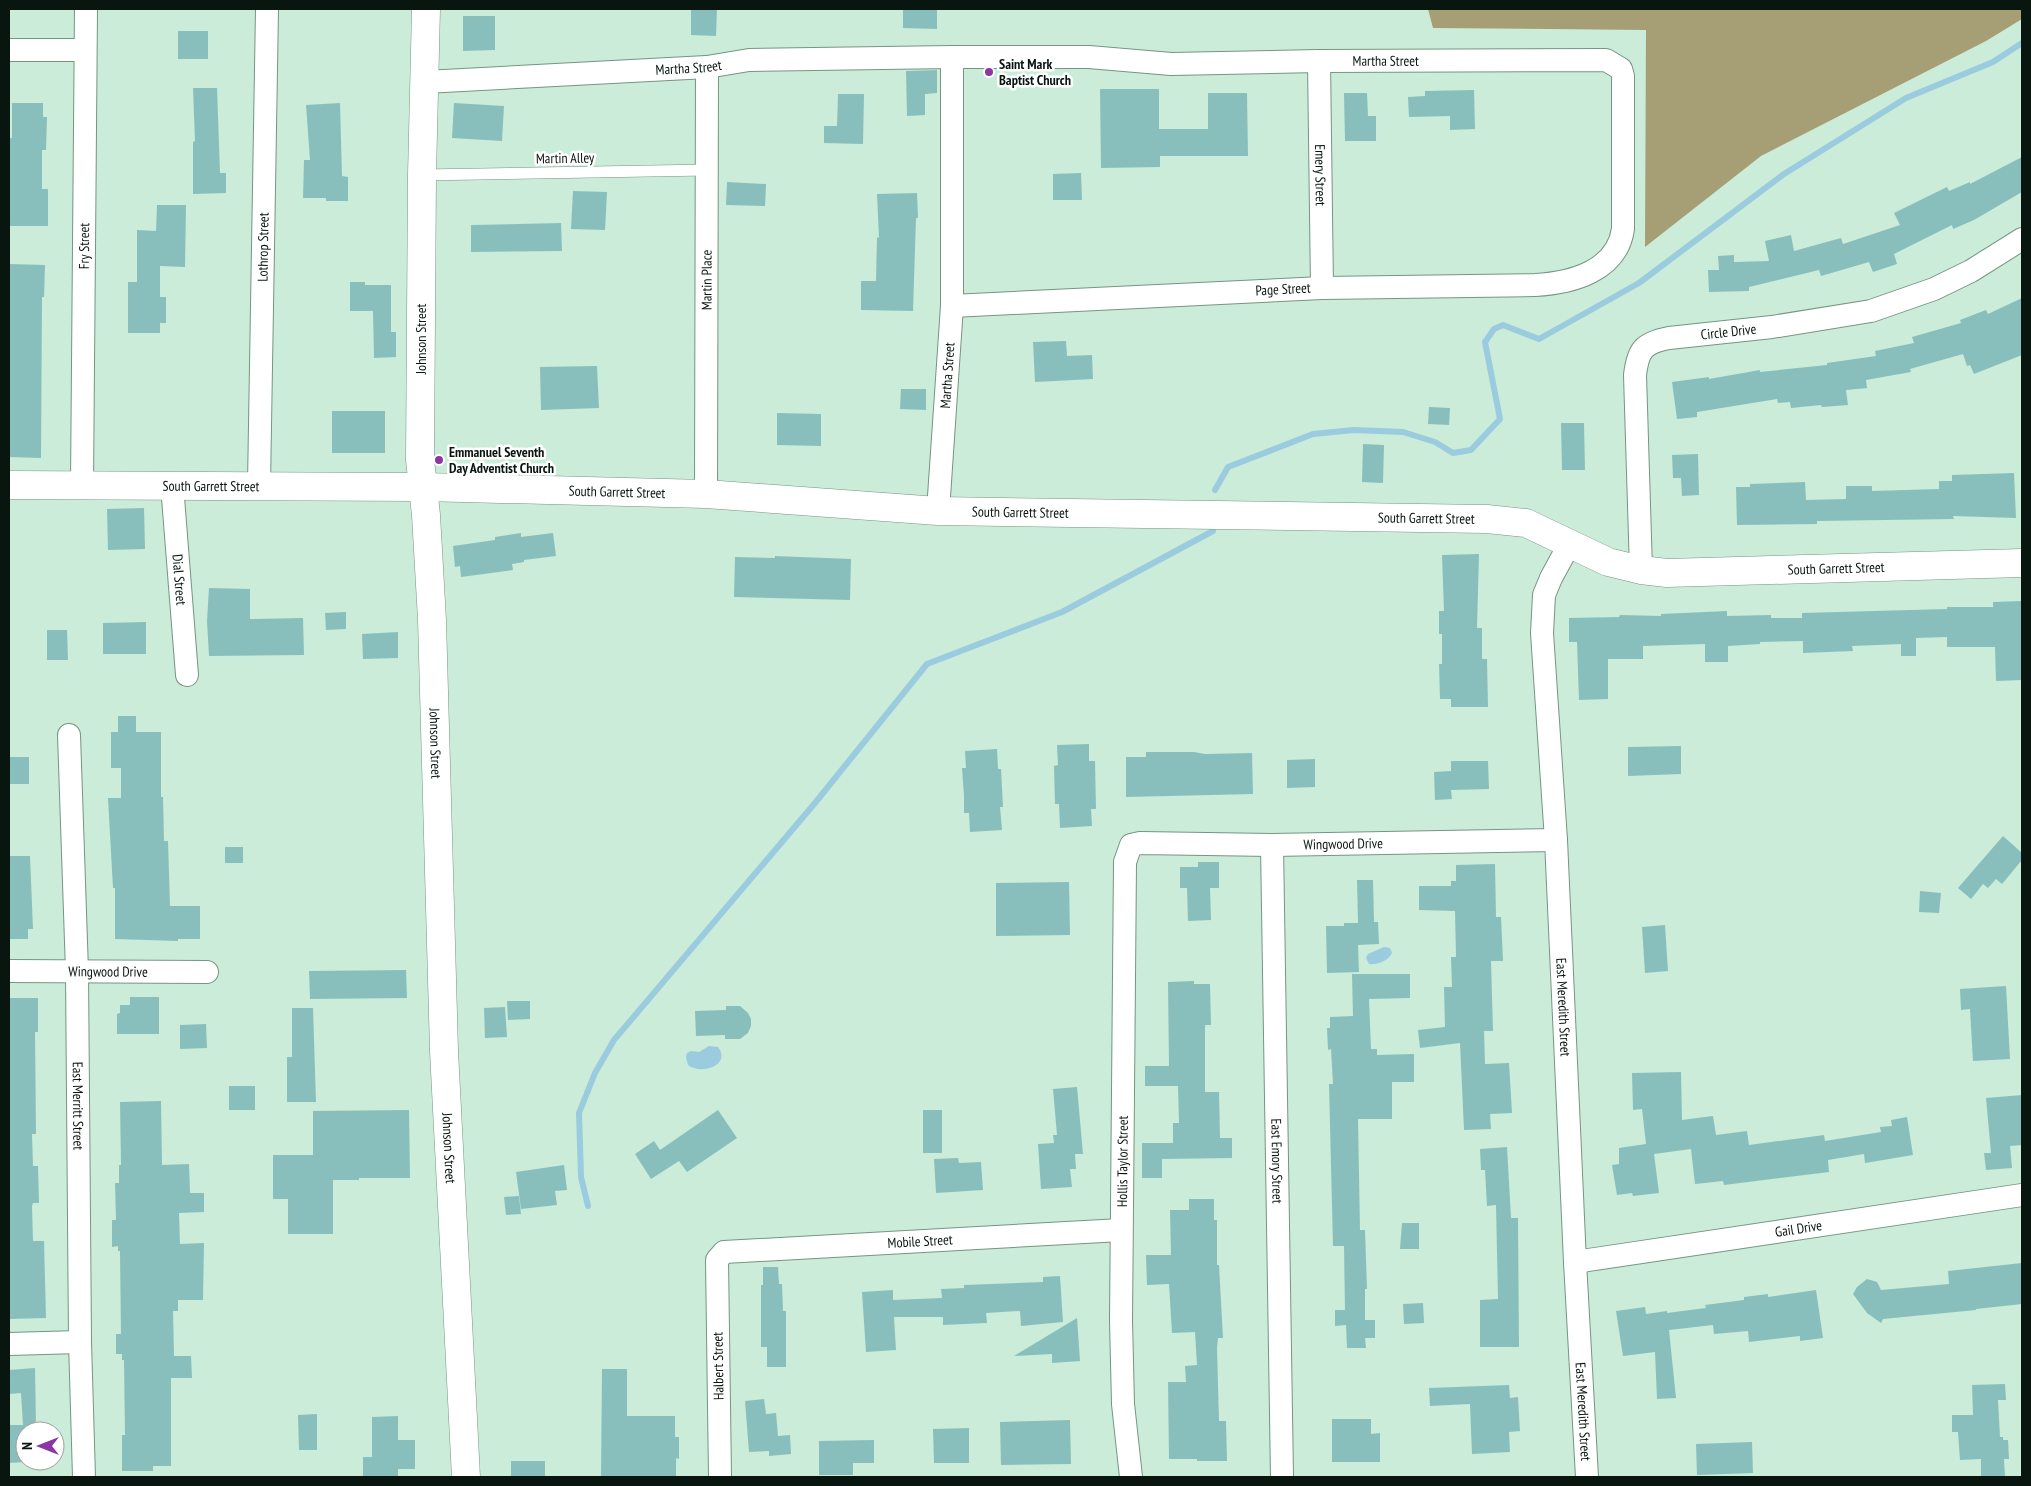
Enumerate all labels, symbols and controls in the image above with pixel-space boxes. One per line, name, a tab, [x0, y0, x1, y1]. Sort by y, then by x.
street label: Martha Street	[1352, 52, 1419, 70]
place label: Saint Mark Baptist Church	[999, 55, 1071, 89]
street label: Martha Street	[655, 56, 723, 79]
marker: Saint Mark Baptist Church	[983, 66, 995, 78]
street label: Emery Street	[1311, 144, 1330, 206]
street label: Martin Alley	[536, 148, 595, 168]
street label: Lothrop Street	[253, 212, 273, 282]
street label: Fry Street	[75, 223, 93, 269]
street label: Martin Place	[697, 250, 716, 310]
street label: Page Street	[1255, 279, 1311, 299]
street label: Johnson Street	[412, 304, 430, 375]
street label: Circle Drive	[1700, 320, 1757, 344]
street label: Martha Street	[936, 341, 959, 409]
place label: Emmanuel Seventh Day Adventist Church	[449, 443, 554, 477]
marker: Emmanuel Seventh Day Adventist Church	[433, 454, 445, 466]
street label: South Garrett Street	[163, 477, 260, 495]
street label: South Garrett Street	[568, 482, 666, 502]
street label: South Garrett Street	[972, 502, 1069, 522]
street label: South Garrett Street	[1378, 508, 1475, 528]
street label: Dial Street	[168, 553, 190, 606]
street label: South Garrett Street	[1787, 558, 1885, 579]
street label: Johnson Street	[425, 707, 445, 779]
street label: Wingwood Drive	[1303, 834, 1383, 853]
street label: East Meredith Street	[1552, 957, 1575, 1057]
street label: Wingwood Drive	[68, 962, 148, 981]
street label: East Merritt Street	[69, 1062, 87, 1150]
street label: Johnson Street	[438, 1111, 460, 1184]
street label: Hollis Taylor Street	[1113, 1115, 1132, 1207]
street label: East Emory Street	[1267, 1118, 1287, 1204]
street label: Gail Drive	[1774, 1216, 1823, 1241]
street label: Mobile Street	[887, 1230, 953, 1252]
street label: Halbert Street	[708, 1332, 728, 1400]
street label: East Meredith Street	[1572, 1362, 1595, 1462]
north arrow	[15, 1421, 65, 1471]
text: N	[18, 1442, 36, 1450]

